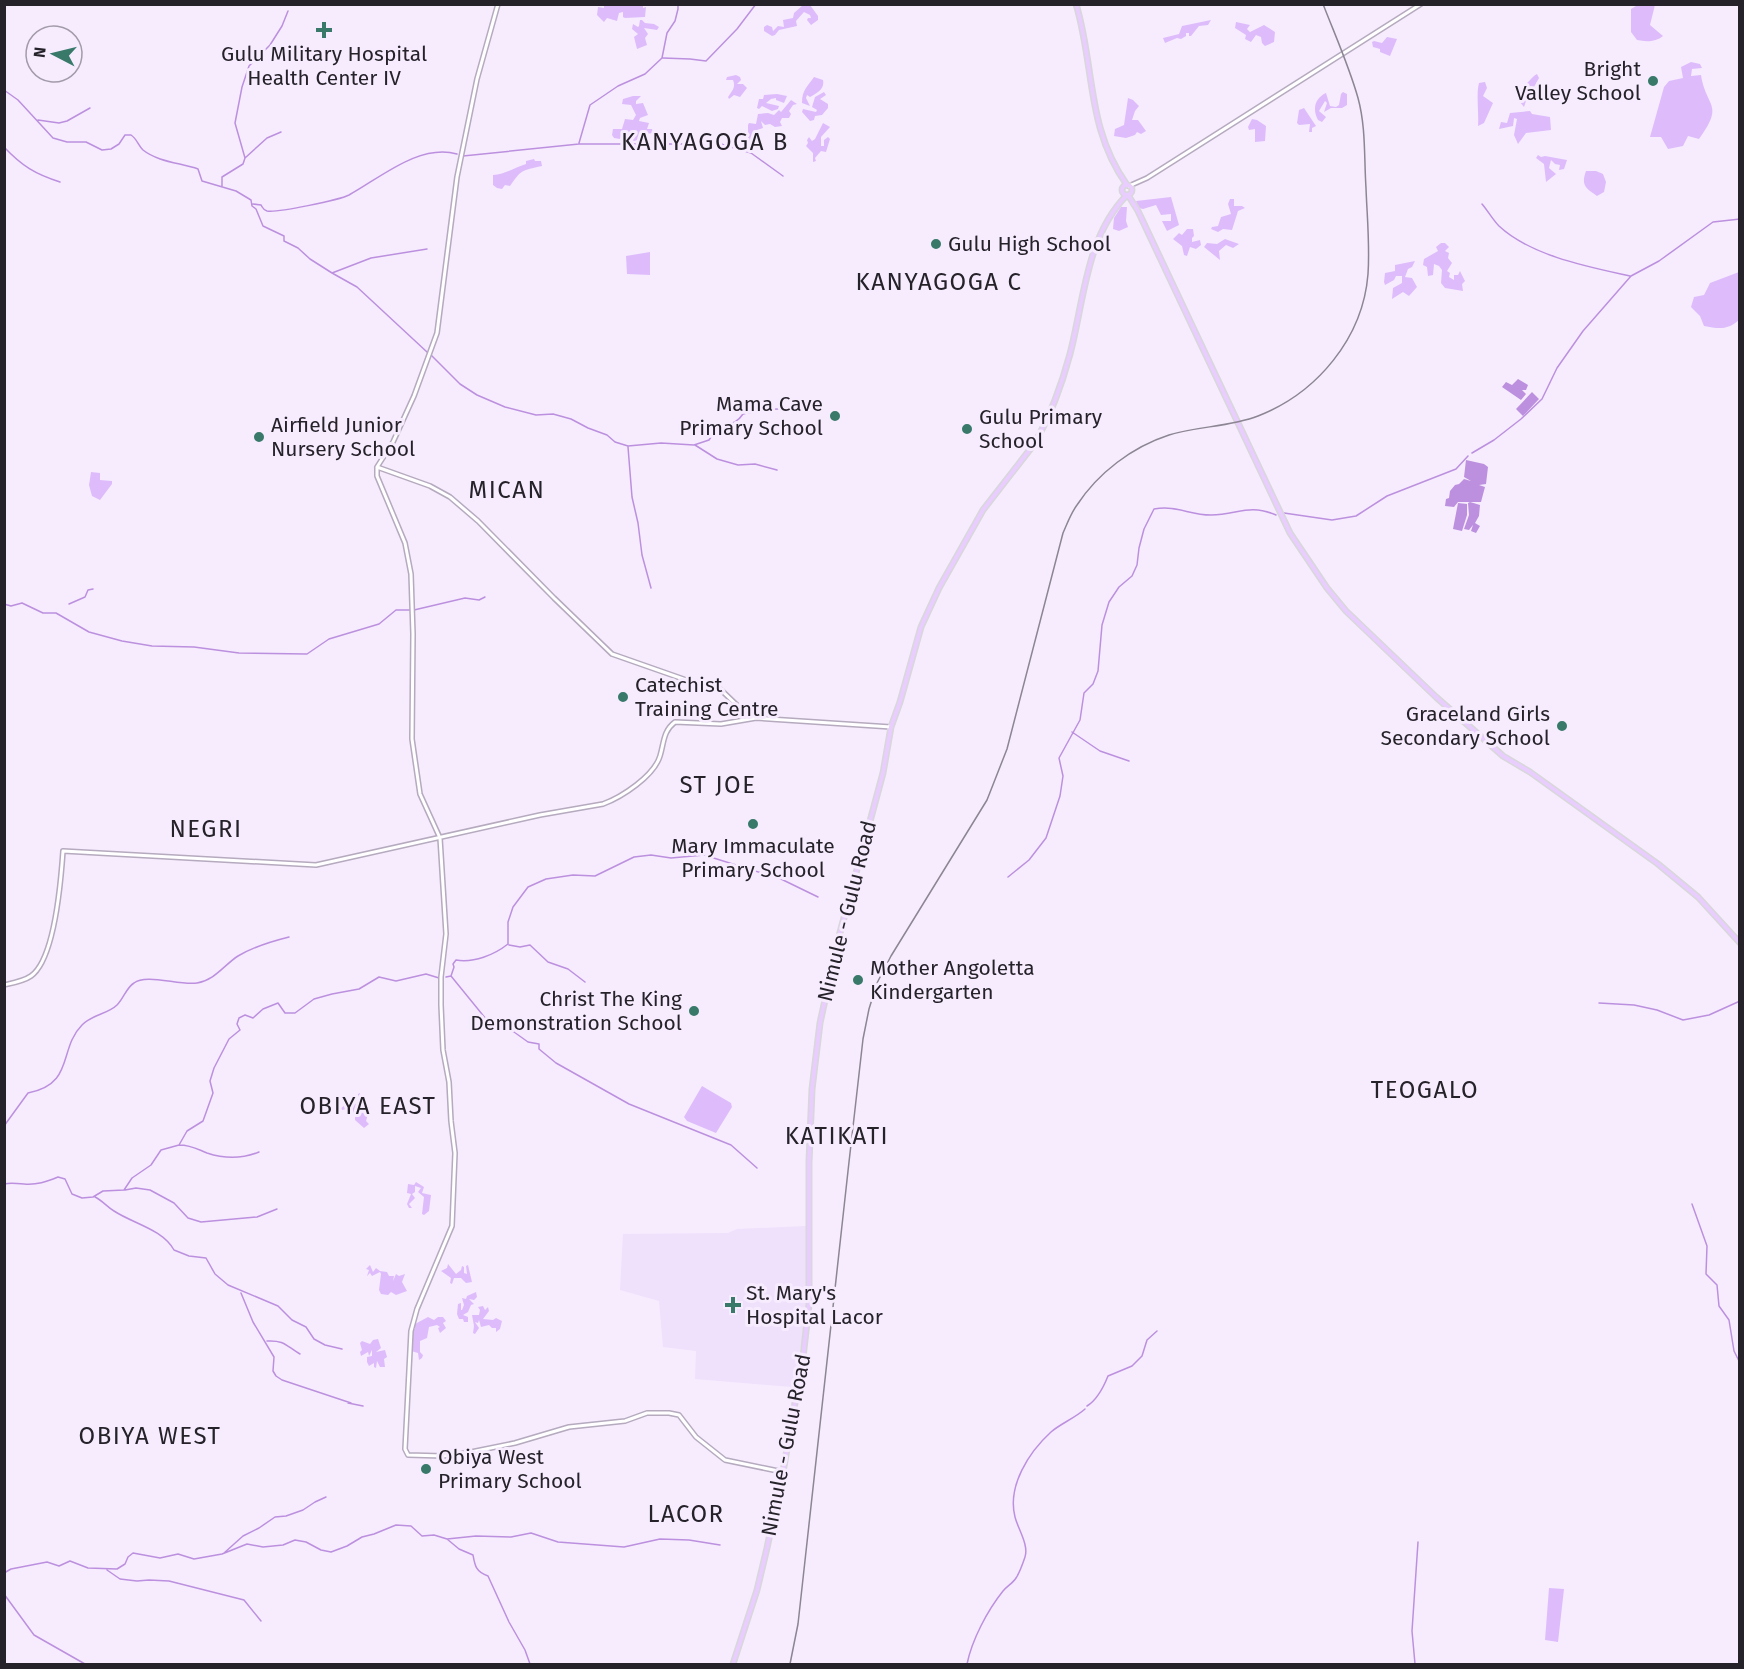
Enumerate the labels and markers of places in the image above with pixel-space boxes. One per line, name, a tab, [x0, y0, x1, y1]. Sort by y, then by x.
marker: Gulu Military Hospital Health Center IV	[315, 21, 333, 39]
place label: Gulu Military Hospital Health Center IV	[221, 41, 427, 91]
place label: Bright Valley School	[1515, 56, 1641, 106]
marker: Bright Valley School	[1646, 74, 1660, 88]
place label: Gulu High School	[948, 231, 1111, 257]
marker: Gulu High School	[929, 237, 943, 251]
place label: Mama Cave Primary School	[679, 391, 823, 441]
place label: Gulu Primary School	[979, 404, 1103, 454]
marker: Mama Cave Primary School	[828, 409, 842, 423]
place label: Airfield Junior Nursery School	[271, 412, 415, 462]
marker: Gulu Primary School	[960, 422, 974, 436]
marker: Airfield Junior Nursery School	[252, 430, 266, 444]
place label: Catechist Training Centre	[635, 672, 779, 722]
marker: Catechist Training Centre	[616, 690, 630, 704]
place label: Graceland Girls Secondary School	[1380, 701, 1550, 751]
marker: Graceland Girls Secondary School	[1555, 719, 1569, 733]
marker: Mary Immaculate Primary School	[746, 817, 760, 831]
place label: Mary Immaculate Primary School	[671, 833, 835, 883]
place label: Mother Angoletta Kindergarten	[870, 955, 1035, 1005]
marker: Mother Angoletta Kindergarten	[851, 973, 865, 987]
place label: Christ The King Demonstration School	[470, 986, 682, 1036]
marker: Christ The King Demonstration School	[687, 1004, 701, 1018]
place label: St. Mary's Hospital Lacor	[746, 1280, 883, 1330]
marker: St. Mary's Hospital Lacor	[724, 1296, 742, 1314]
place label: Obiya West Primary School	[438, 1444, 582, 1494]
marker: Obiya West Primary School	[419, 1462, 433, 1476]

